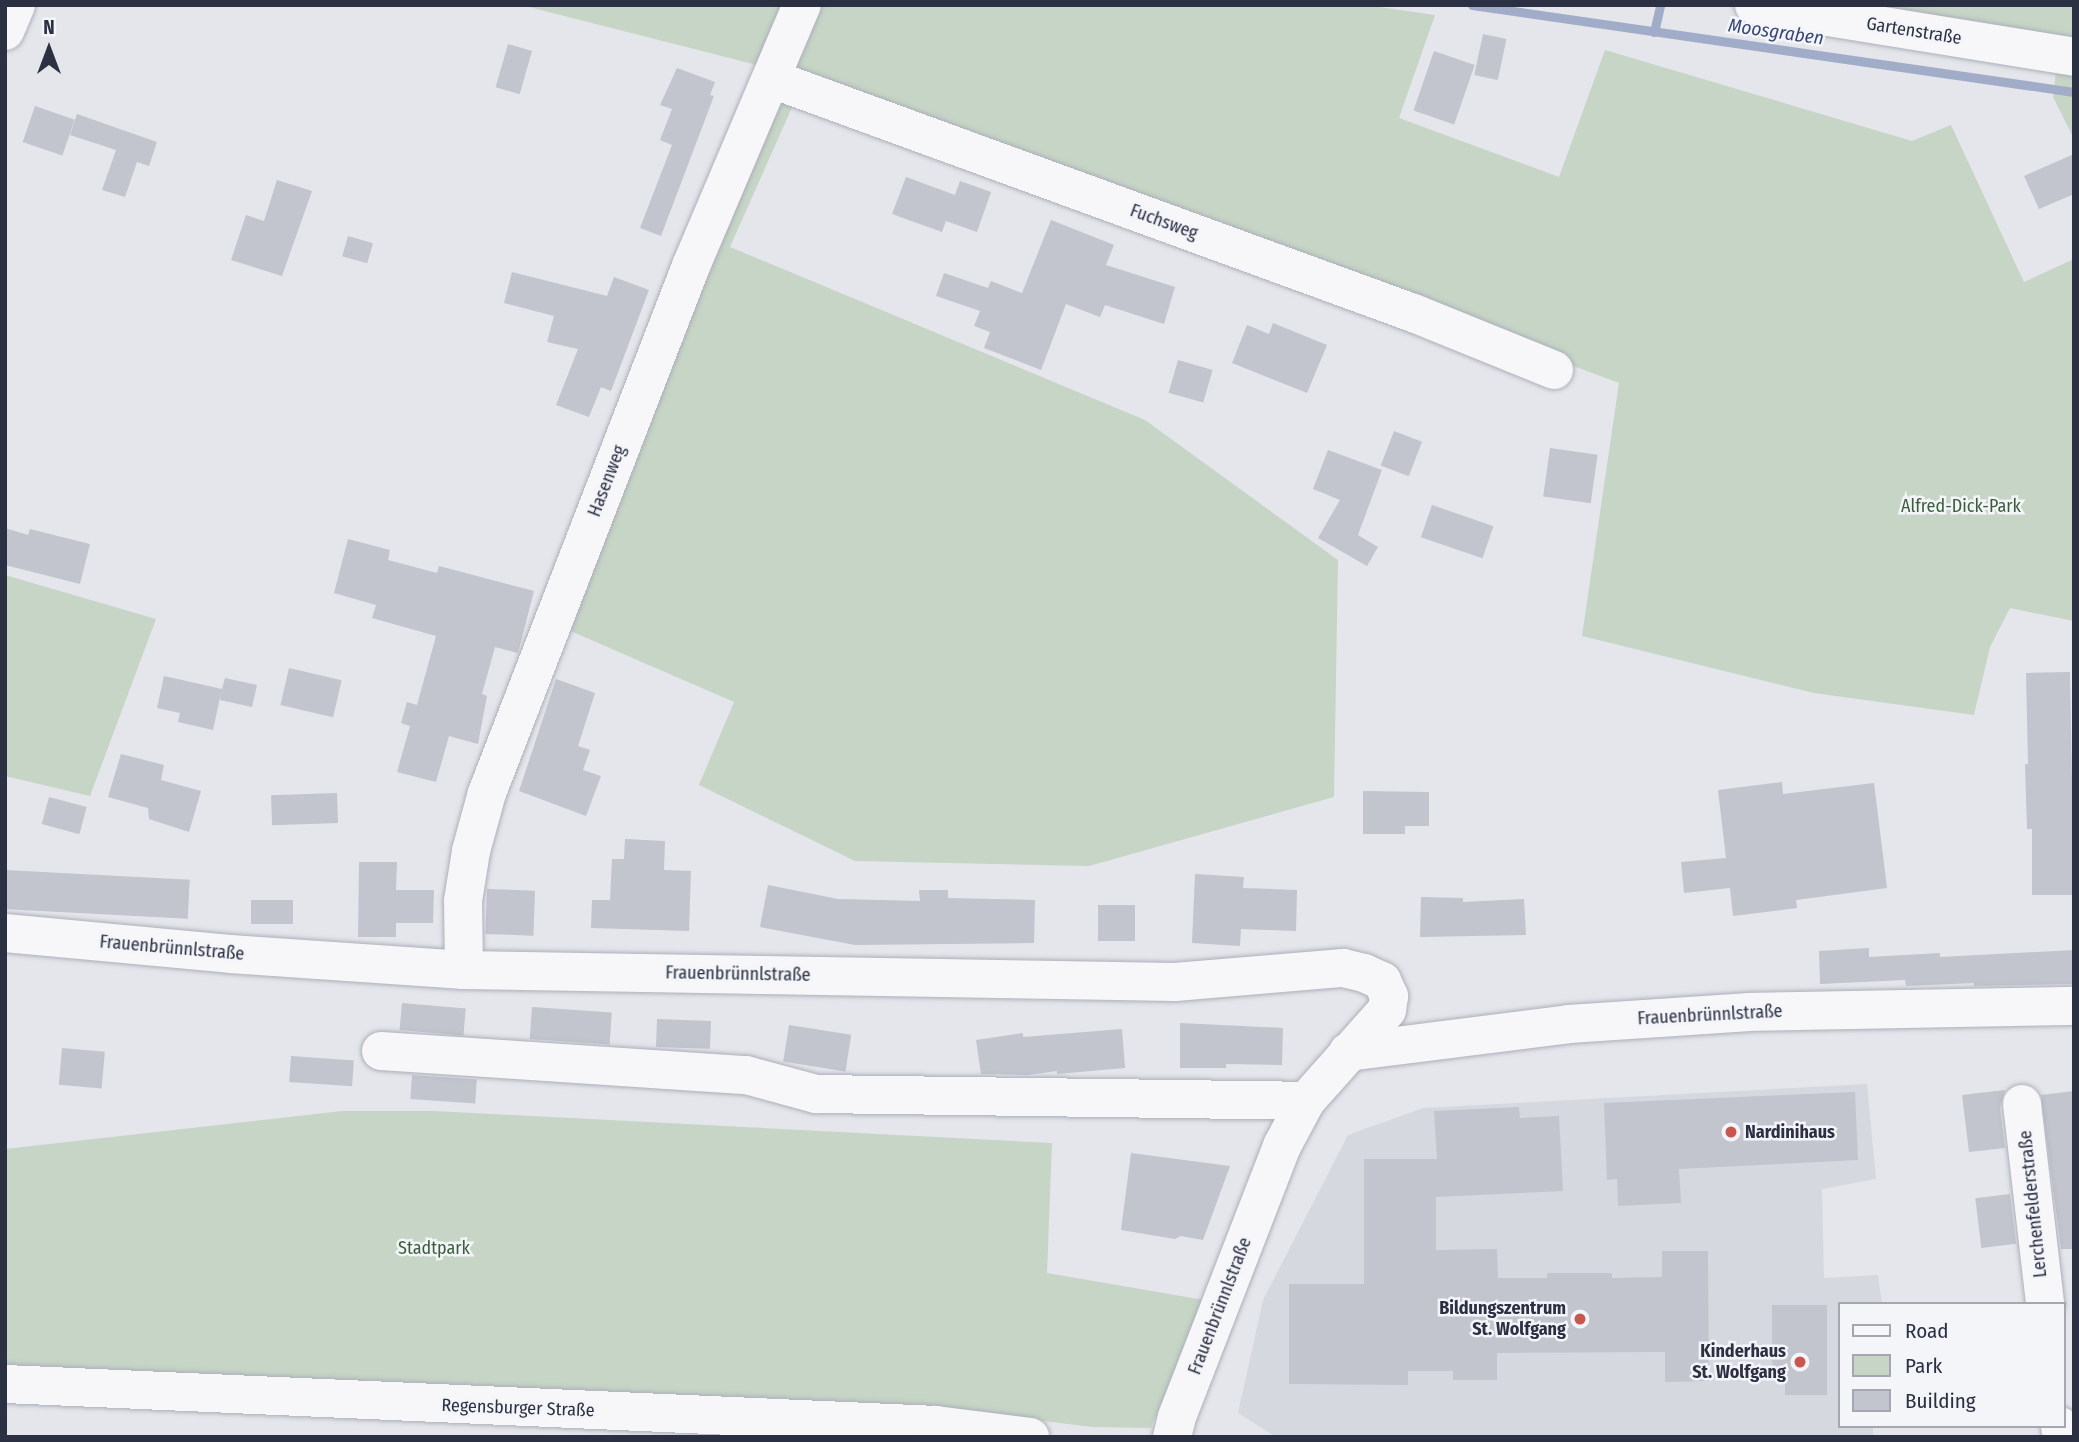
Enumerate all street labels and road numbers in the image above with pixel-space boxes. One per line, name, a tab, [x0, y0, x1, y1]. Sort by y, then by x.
street label: Gartenstraße	[1865, 13, 1963, 49]
street label: Fuchsweg	[1127, 200, 1201, 244]
street label: Hasenweg	[584, 442, 630, 520]
street label: Frauenbrünnlstraße	[99, 931, 245, 965]
street label: Frauenbrünnlstraße	[665, 962, 811, 986]
street label: Frauenbrünnlstraße	[1637, 1000, 1783, 1030]
street label: Lerchenfelderstraße	[2015, 1129, 2051, 1279]
street label: Frauenbrünnlstraße	[1184, 1234, 1256, 1378]
street label: Regensburger Straße	[441, 1395, 595, 1421]

